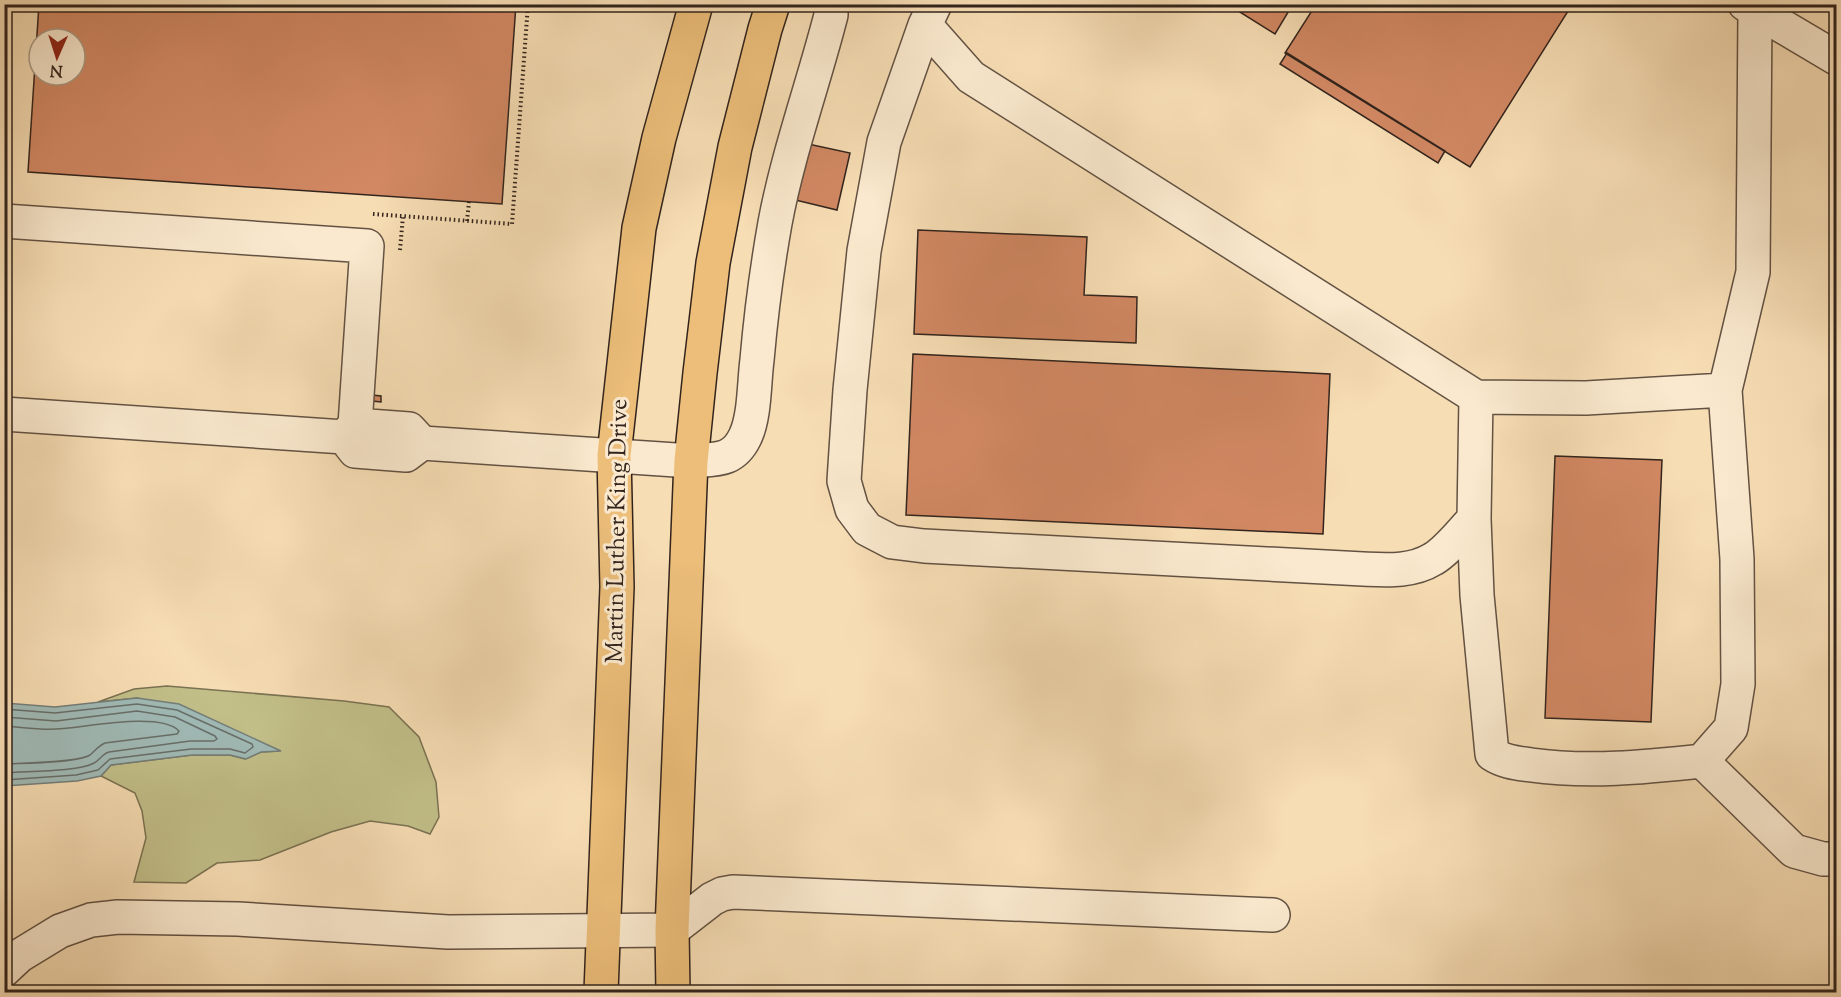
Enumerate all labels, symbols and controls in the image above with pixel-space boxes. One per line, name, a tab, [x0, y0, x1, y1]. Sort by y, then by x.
north arrow	[27, 27, 87, 87]
text: N	[49, 58, 63, 81]
street label: Martin Luther King Drive	[599, 398, 637, 664]

